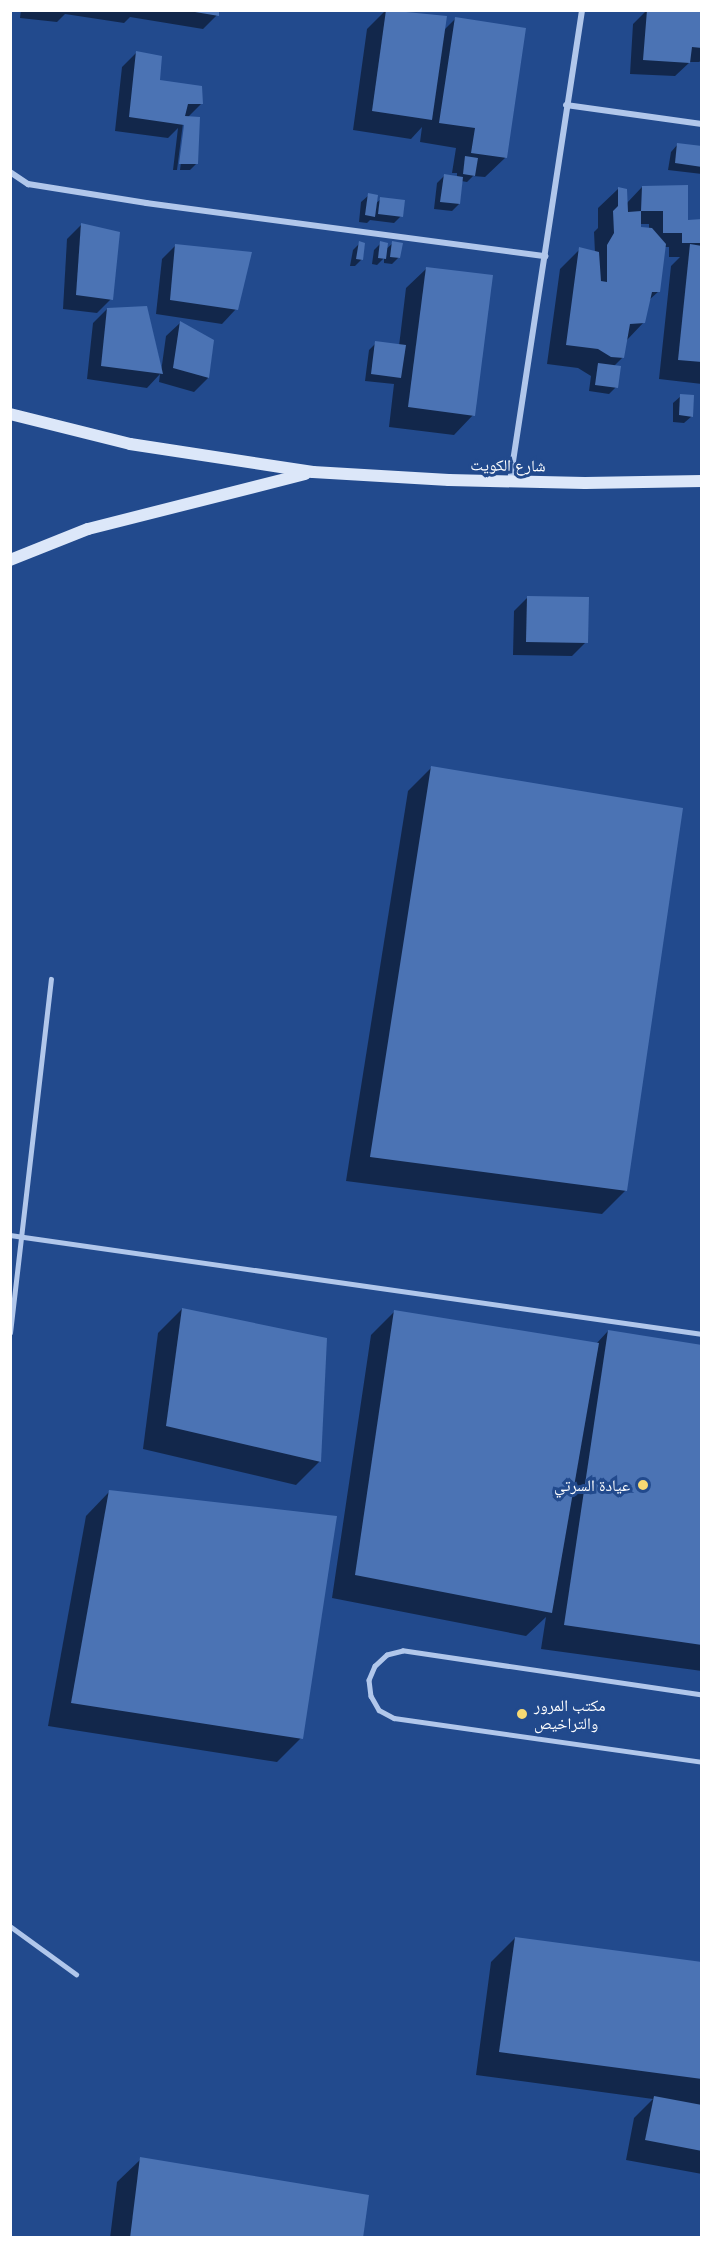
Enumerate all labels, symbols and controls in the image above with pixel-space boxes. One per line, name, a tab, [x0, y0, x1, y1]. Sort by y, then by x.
street label: شارع الكويت	[470, 455, 546, 475]
place label: عيادة السرتي	[554, 1475, 630, 1495]
marker: عيادة السرتي	[634, 1476, 652, 1494]
place label: مكتب المرور والتراخيص	[534, 1695, 606, 1733]
marker: مكتب المرور والتراخيص	[515, 1707, 529, 1721]

